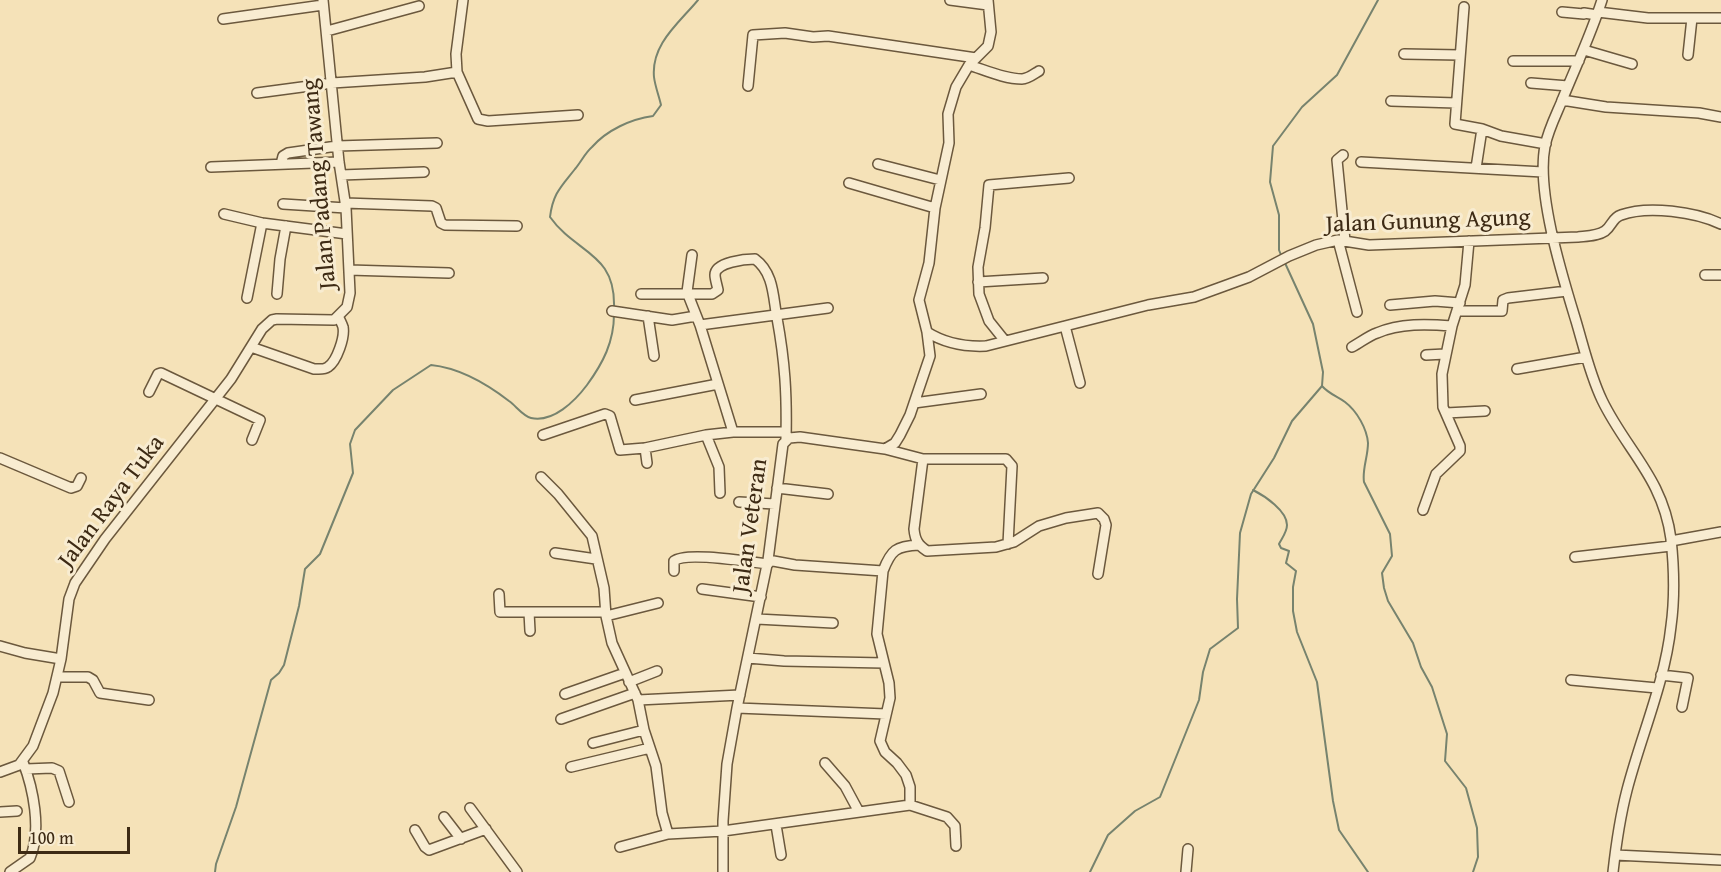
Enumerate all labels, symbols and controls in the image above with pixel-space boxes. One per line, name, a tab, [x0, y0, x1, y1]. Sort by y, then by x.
street label: Jalan Padang Tawang	[296, 77, 344, 291]
street label: Jalan Gunung Agung	[1325, 204, 1531, 240]
street label: Jalan Raya Tuka	[53, 430, 171, 574]
street label: Jalan Veteran	[727, 457, 775, 595]
scale bar	[21, 815, 134, 853]
text: 100 m	[29, 824, 74, 851]

